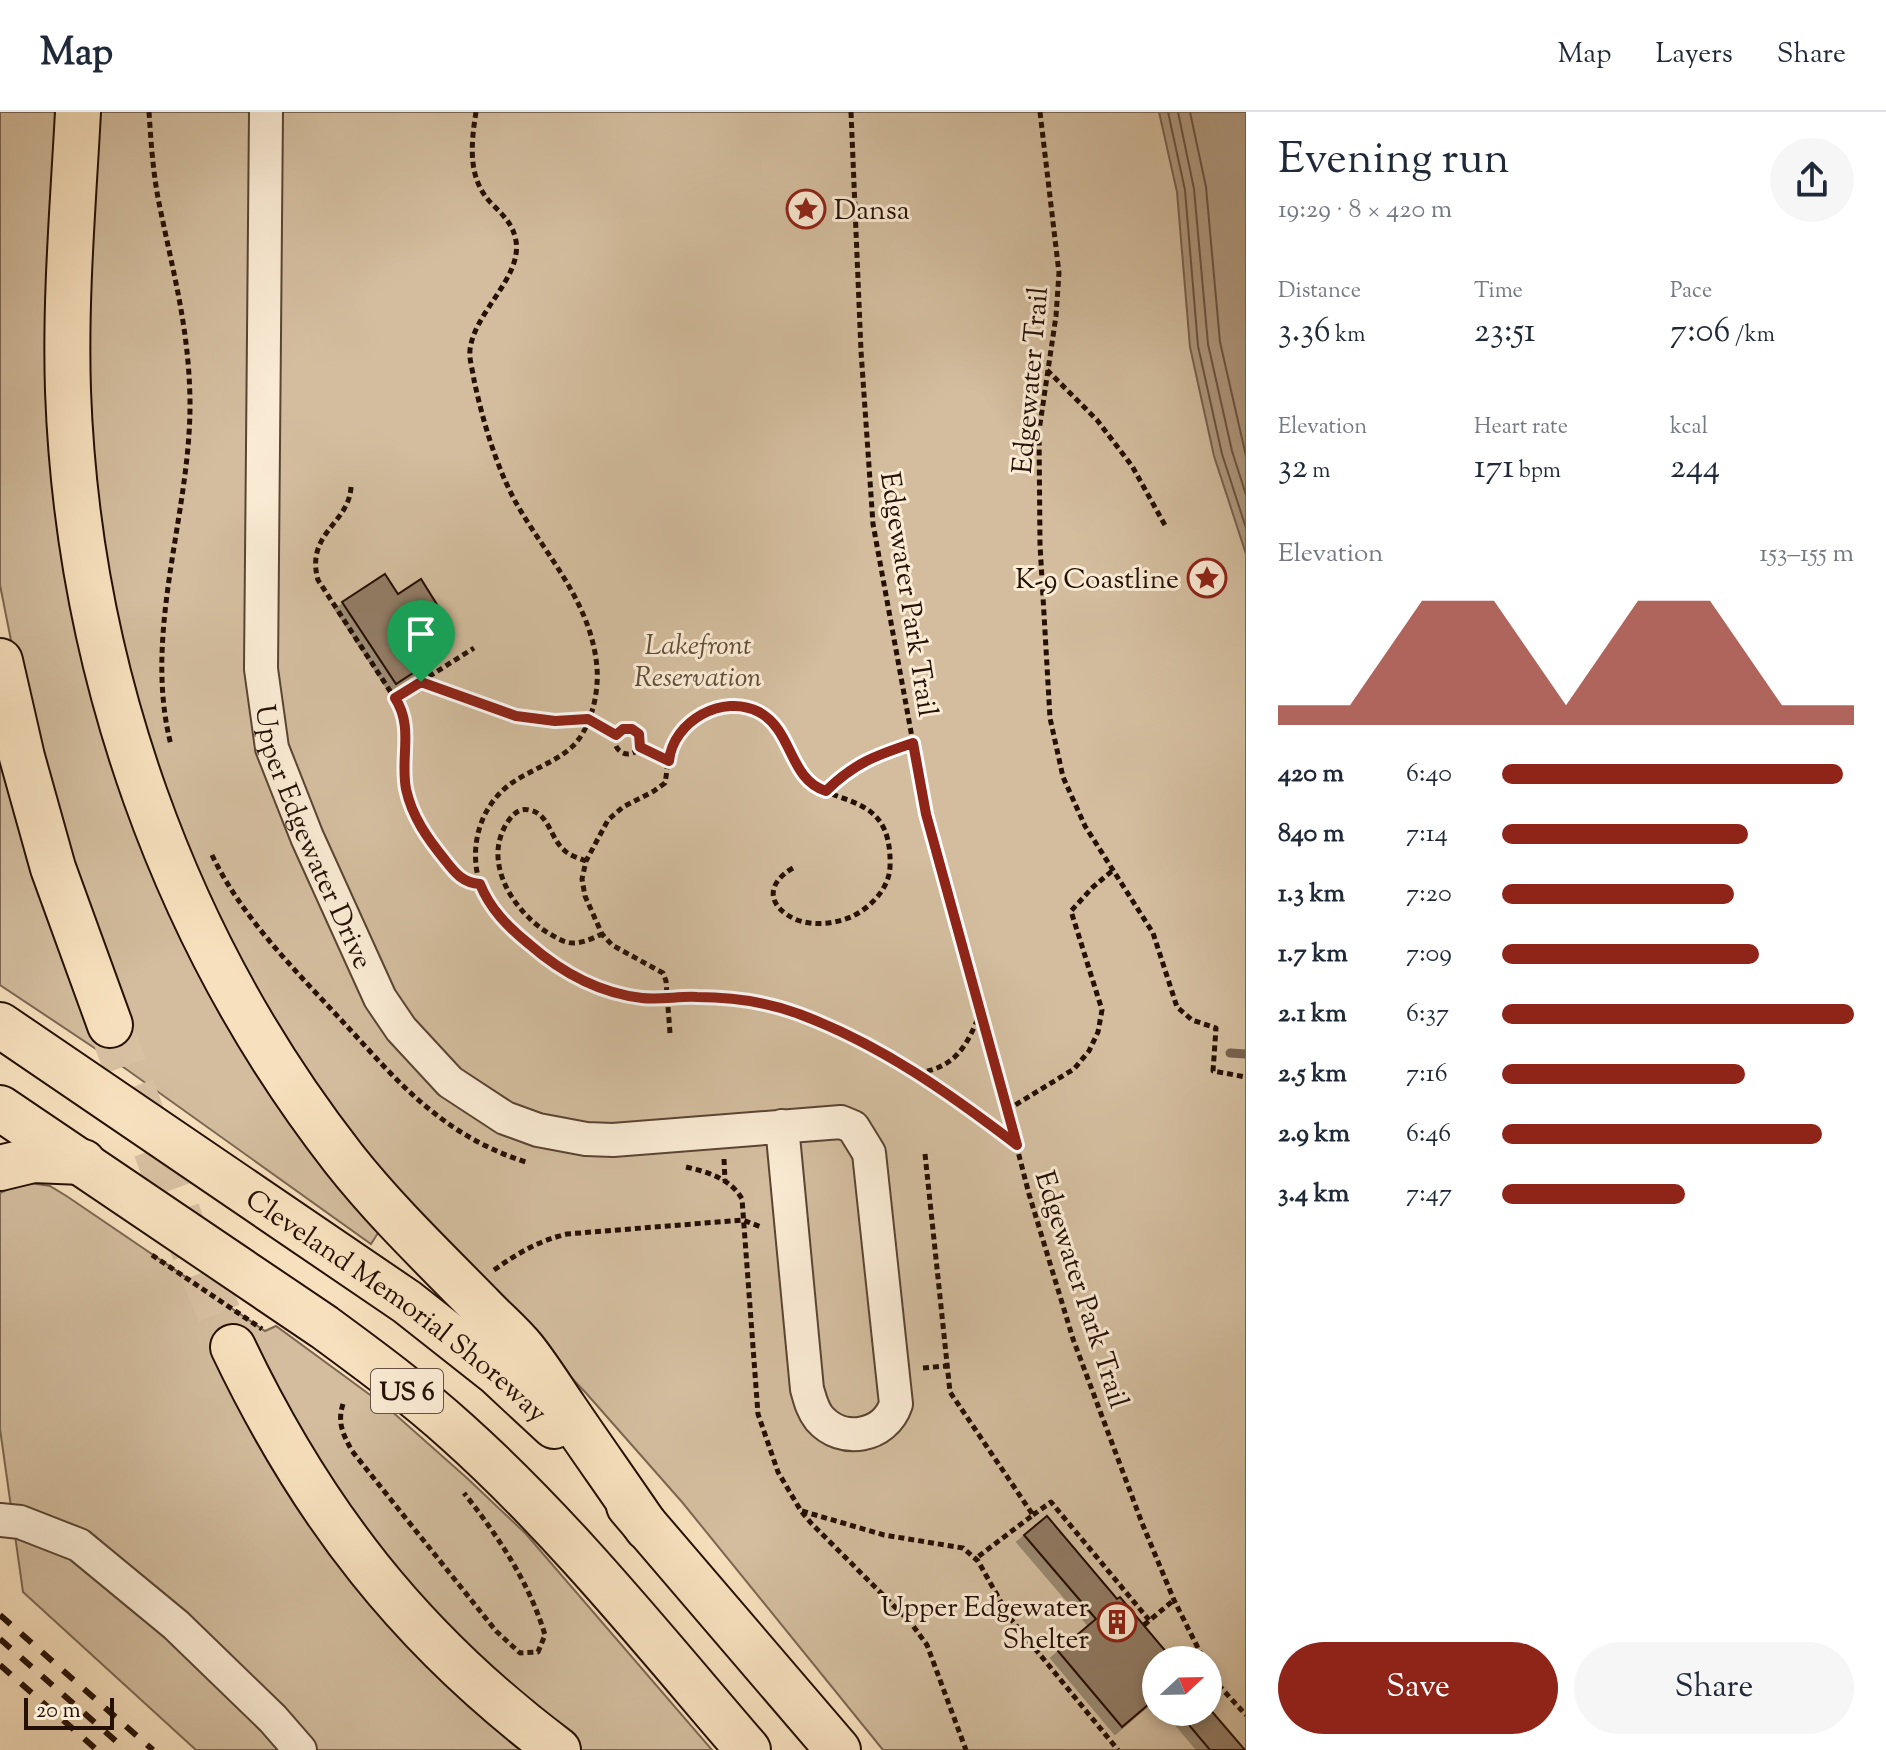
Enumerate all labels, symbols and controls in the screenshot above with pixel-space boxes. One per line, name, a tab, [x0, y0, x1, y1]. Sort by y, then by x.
text: Map	[40, 28, 113, 82]
text: Map	[1558, 35, 1611, 75]
text: Layers	[1655, 35, 1733, 75]
text: Share	[1777, 35, 1846, 75]
text: Evening run	[1278, 130, 1510, 193]
button: share	[1770, 138, 1854, 222]
place icon: Dansa	[785, 188, 827, 230]
place label: Dansa	[834, 192, 910, 232]
text: 19:29 · 8 × 420 m	[1278, 192, 1452, 229]
text: Distance	[1278, 276, 1361, 308]
text: Time	[1474, 276, 1523, 308]
text: Pace	[1670, 276, 1712, 308]
street label: Edgewater Trail	[1004, 285, 1060, 475]
text: 3.36	[1278, 308, 1331, 357]
text: 23:51	[1474, 308, 1536, 357]
text: 7:06	[1670, 308, 1730, 357]
text: km	[1331, 320, 1366, 352]
text: /km	[1730, 320, 1775, 352]
text: Elevation	[1278, 412, 1367, 444]
text: Heart rate	[1474, 412, 1568, 444]
text: kcal	[1670, 412, 1708, 444]
text: 32	[1278, 444, 1308, 493]
text: 171	[1474, 444, 1514, 493]
text: 244	[1670, 444, 1720, 493]
text: m	[1308, 456, 1331, 488]
text: bpm	[1514, 456, 1561, 488]
street label: Edgewater Park Trail	[868, 469, 946, 720]
text: Elevation	[1278, 536, 1383, 573]
text: 153–155 m	[1759, 536, 1854, 573]
place icon: K-9 Coastline	[1186, 557, 1228, 599]
place label: K-9 Coastline	[1015, 561, 1179, 601]
pin	[387, 600, 455, 682]
icon: arrive	[399, 612, 443, 656]
park label: Lakefront Reservation	[634, 627, 762, 699]
street label: Upper Edgewater Drive	[243, 702, 381, 976]
text: 420 m	[1278, 756, 1344, 793]
text: 6:40	[1406, 756, 1452, 793]
text: 840 m	[1278, 816, 1344, 853]
text: 7:14	[1406, 816, 1448, 853]
text: 1.3 km	[1278, 876, 1345, 913]
text: 7:20	[1406, 876, 1452, 913]
text: 1.7 km	[1278, 936, 1348, 973]
text: 7:09	[1406, 936, 1452, 973]
text: 2.1 km	[1278, 996, 1347, 1033]
text: 6:37	[1406, 996, 1449, 1033]
text: 2.5 km	[1278, 1056, 1347, 1093]
text: 7:16	[1406, 1056, 1448, 1093]
text: 2.9 km	[1278, 1116, 1350, 1153]
text: 6:46	[1406, 1116, 1451, 1153]
street label: Edgewater Park Trail	[1023, 1166, 1137, 1414]
text: 3.4 km	[1278, 1176, 1349, 1213]
text: 7:47	[1406, 1176, 1452, 1213]
street label: Cleveland Memorial Shoreway	[236, 1181, 555, 1433]
road number: US 6	[371, 1369, 443, 1413]
place label: Upper Edgewater Shelter	[881, 1589, 1089, 1661]
building icon: Upper Edgewater Shelter	[1096, 1601, 1138, 1643]
button: Save	[1278, 1642, 1558, 1734]
button: Share	[1574, 1642, 1854, 1734]
north arrow	[1142, 1646, 1222, 1726]
map controls	[1142, 1646, 1222, 1726]
scale bar	[24, 1694, 114, 1730]
text: 20 m	[36, 1696, 81, 1728]

